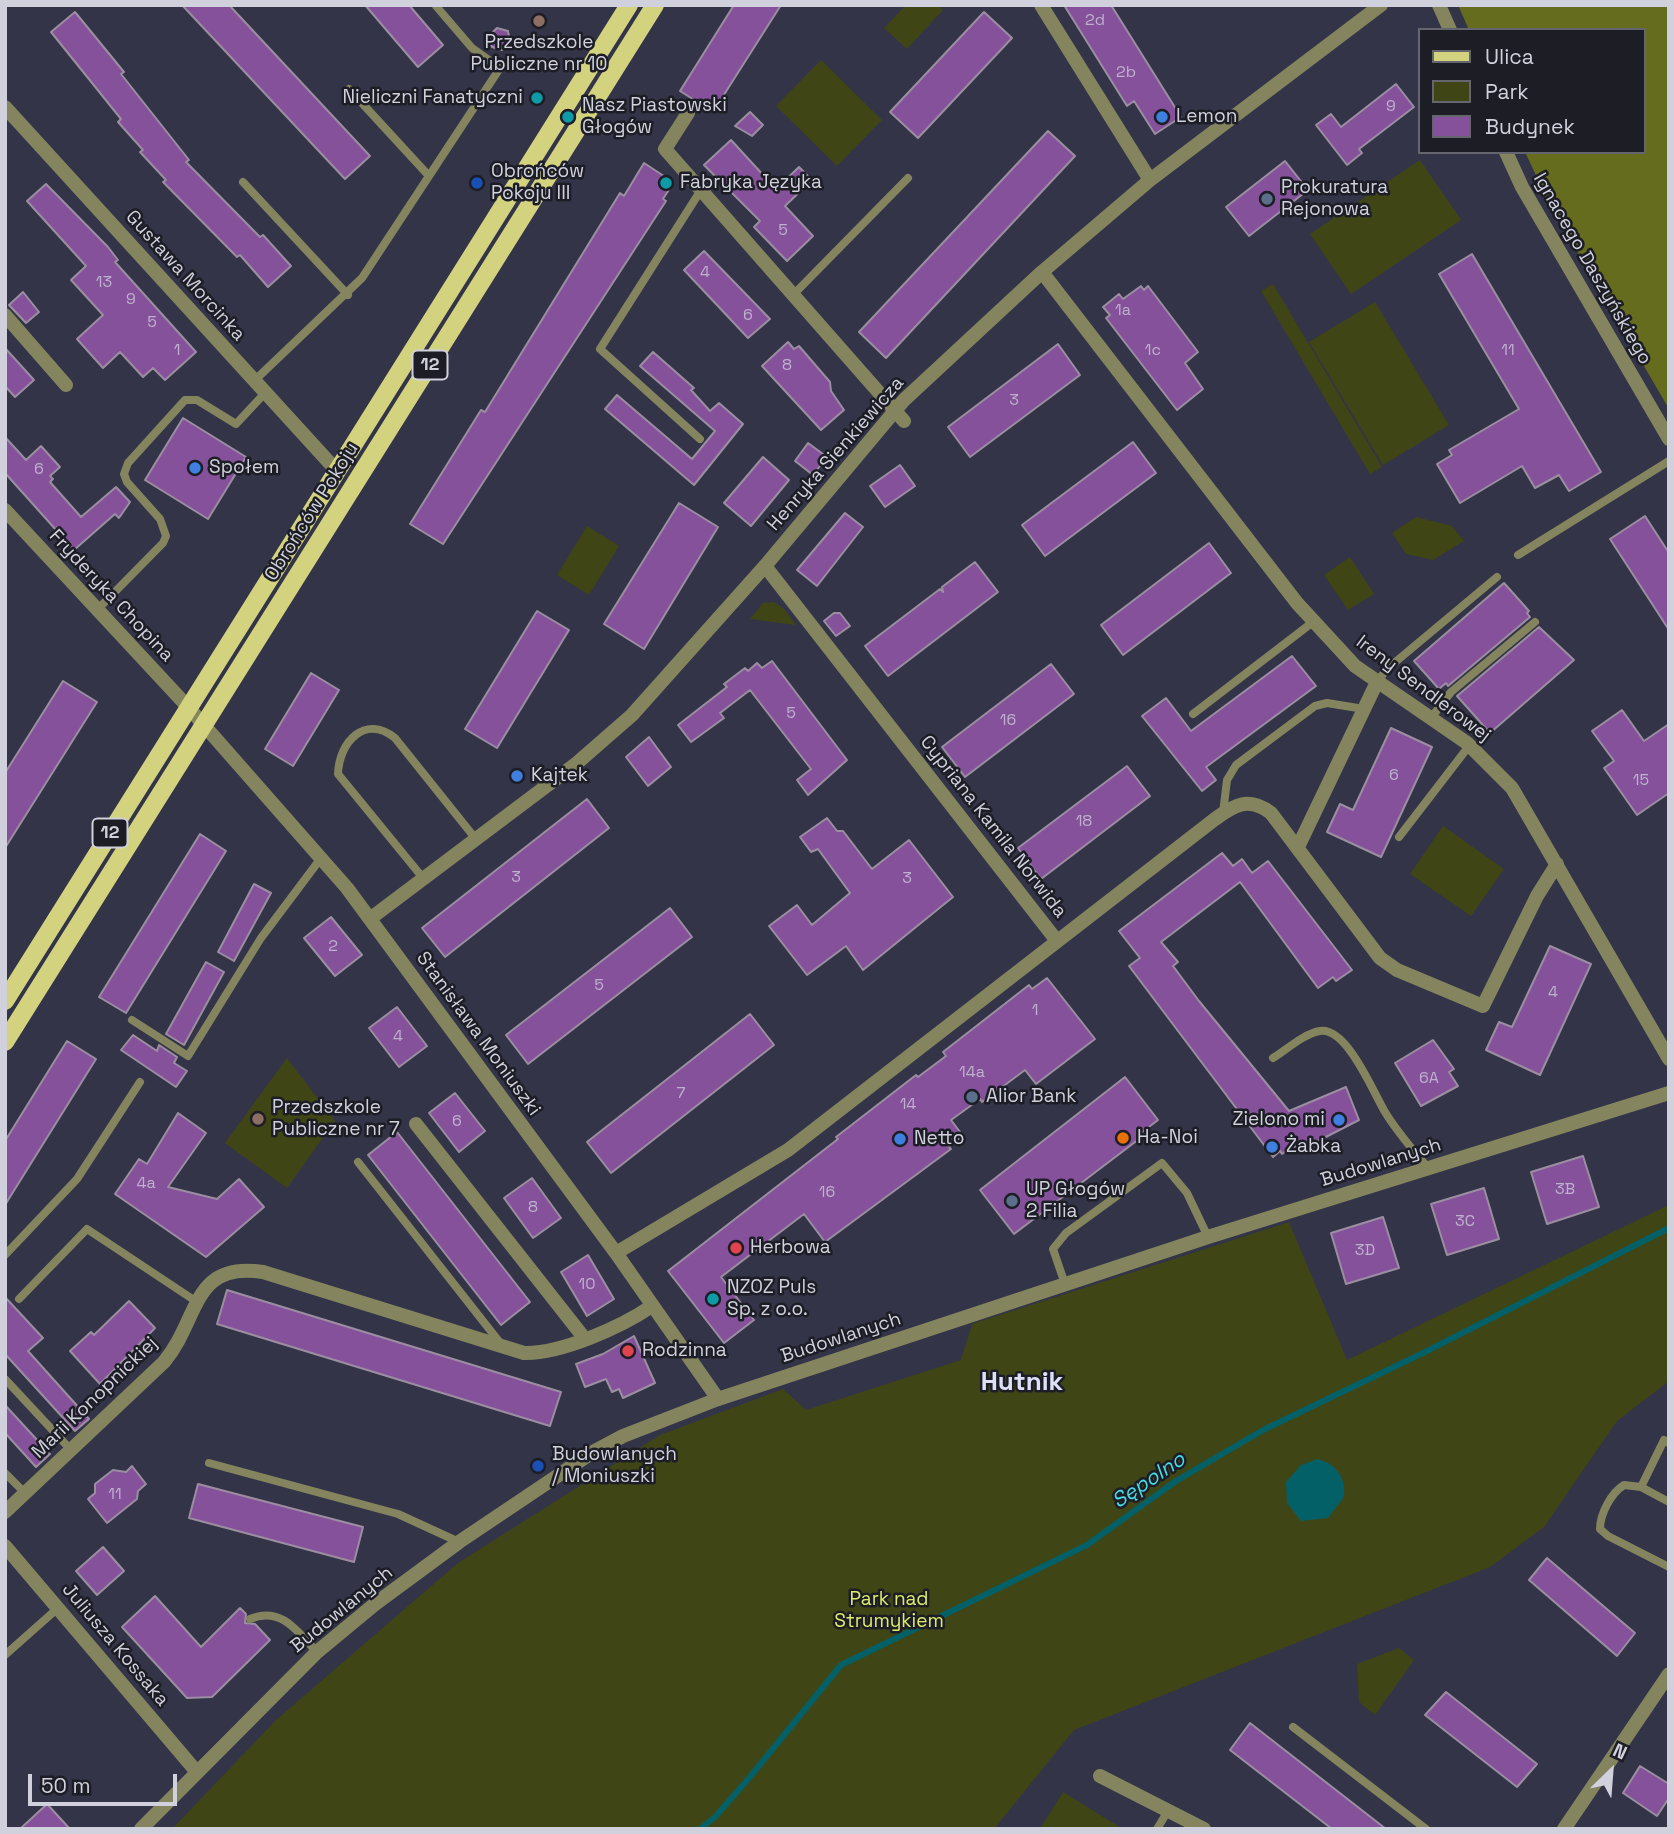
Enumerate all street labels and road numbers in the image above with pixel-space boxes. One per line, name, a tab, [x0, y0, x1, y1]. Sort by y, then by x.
street label: Ignacego Daszyńskiego	[1528, 169, 1656, 369]
street label: Gustawa Morcinka	[120, 206, 250, 346]
road number: 12	[412, 351, 448, 380]
street label: Henryka Sienkiewicza	[763, 372, 909, 536]
street label: Obrońców Pokoju	[260, 439, 364, 585]
street label: Fryderyka Chopina	[44, 525, 178, 667]
street label: Ireny Sendlerowej	[1351, 631, 1495, 747]
street label: Cypriana Kamila Norwida	[915, 731, 1071, 923]
road number: 12	[92, 818, 128, 848]
street label: Stanisława Moniuszki	[411, 948, 545, 1120]
street label: Budowlanych	[1318, 1134, 1444, 1192]
street label: Budowlanych	[778, 1308, 904, 1368]
street label: Marii Konopnickiej	[27, 1332, 163, 1464]
street label: Budowlanych	[286, 1562, 398, 1658]
street label: Juliusza Kossaka	[57, 1579, 173, 1711]

